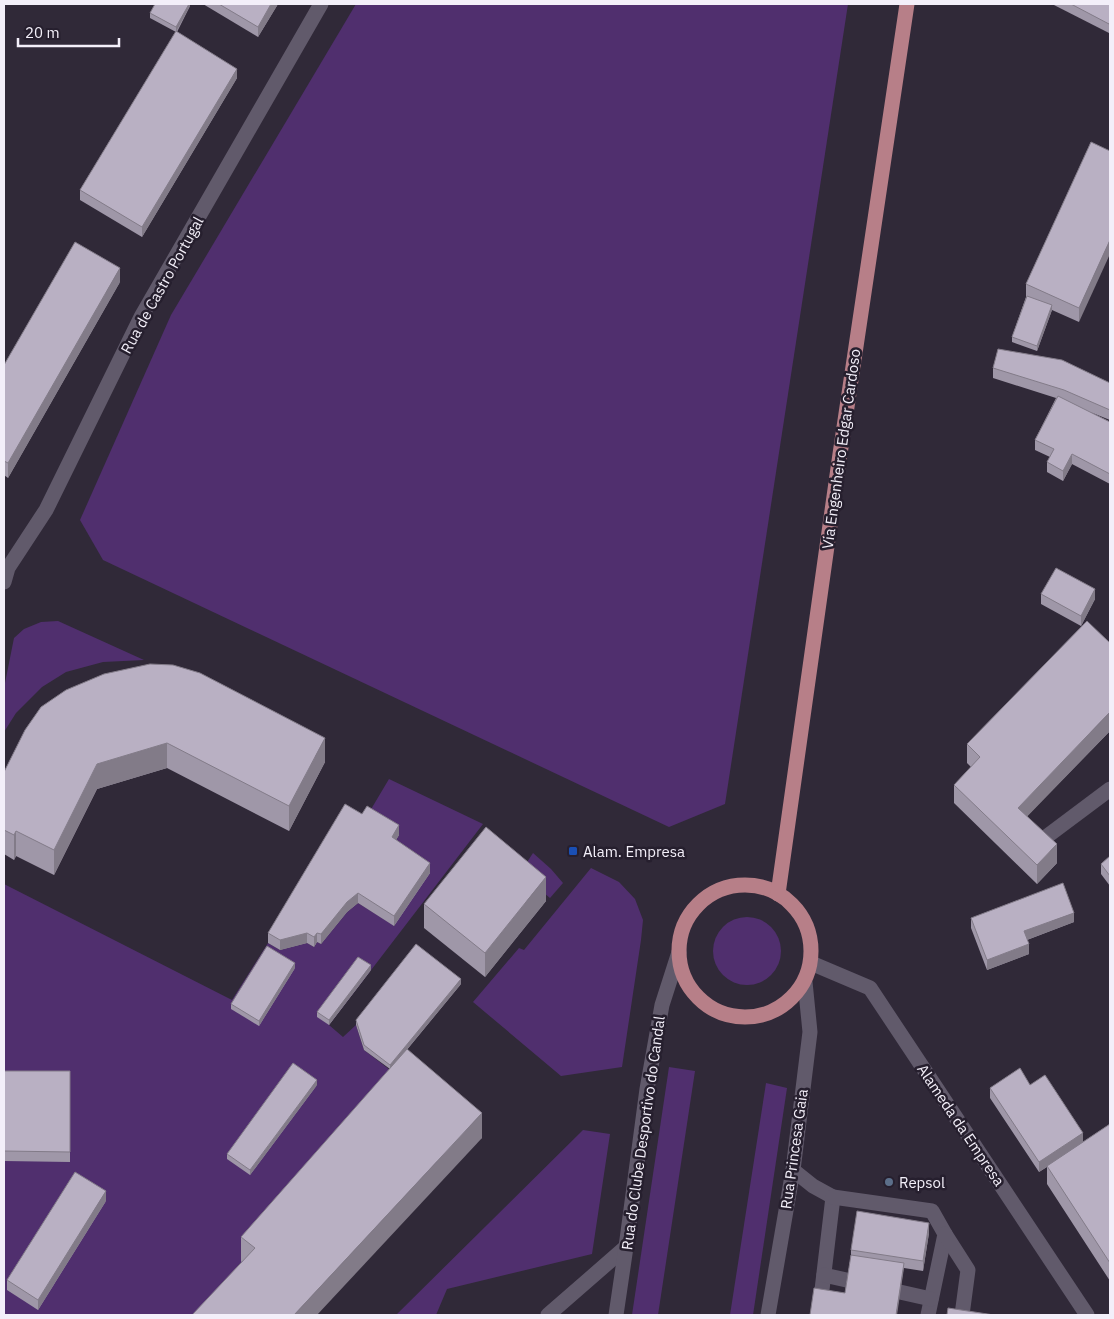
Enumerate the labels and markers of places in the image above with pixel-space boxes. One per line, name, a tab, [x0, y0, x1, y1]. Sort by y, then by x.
place label: Alam. Empresa	[583, 842, 685, 861]
marker: Alam. Empresa	[567, 845, 579, 857]
place label: Repsol	[899, 1173, 945, 1192]
marker: Repsol	[883, 1176, 895, 1188]

